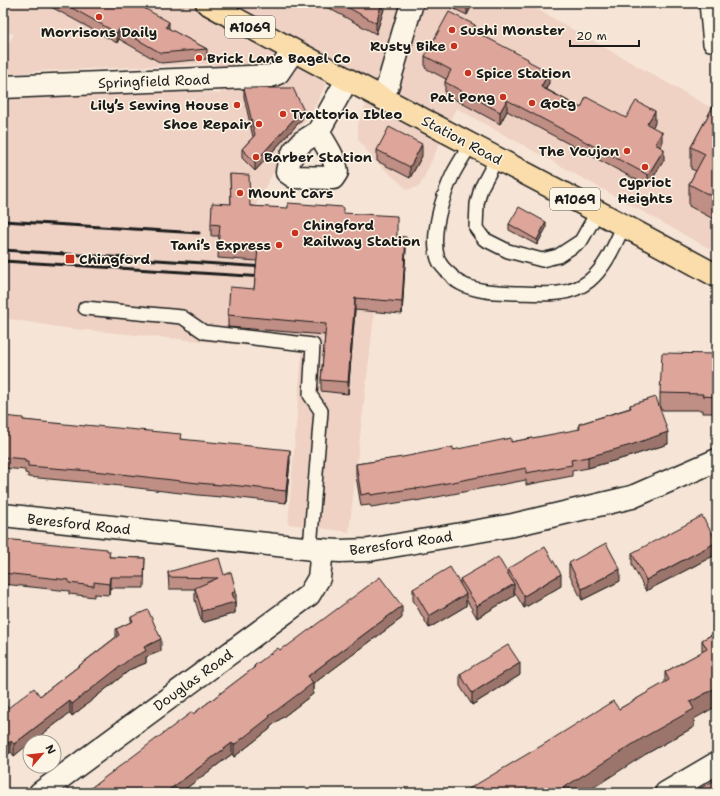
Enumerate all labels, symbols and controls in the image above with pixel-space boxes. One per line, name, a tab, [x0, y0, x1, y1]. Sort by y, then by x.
marker: Morrisons Daily	[94, 12, 104, 22]
road number: A1069	[225, 16, 275, 38]
place label: Sushi Monster	[460, 21, 565, 39]
scale bar	[570, 22, 639, 48]
place label: Morrisons Daily	[41, 23, 157, 41]
marker: Sushi Monster	[447, 25, 457, 35]
text: 20 m	[576, 28, 607, 44]
place label: Rusty Bike	[370, 37, 446, 55]
marker: Rusty Bike	[449, 41, 459, 51]
place label: Brick Lane Bagel Co	[207, 49, 351, 67]
marker: Brick Lane Bagel Co	[194, 53, 204, 63]
place label: Spice Station	[476, 64, 571, 82]
marker: Spice Station	[463, 68, 473, 78]
street label: Springfield Road	[98, 70, 210, 92]
place label: Pat Pong	[430, 88, 495, 106]
marker: Pat Pong	[498, 92, 508, 102]
place label: Gotg	[540, 94, 576, 112]
place label: Lily’s Sewing House	[90, 96, 229, 114]
marker: Gotg	[527, 98, 537, 108]
marker: Lily’s Sewing House	[232, 100, 242, 110]
place label: Trattoria Ibleo	[291, 105, 402, 123]
marker: Trattoria Ibleo	[278, 109, 288, 119]
street label: Station Road	[419, 111, 505, 169]
place label: Shoe Repair	[163, 115, 251, 133]
marker: Shoe Repair	[254, 119, 264, 129]
place label: The Voujon	[539, 142, 619, 160]
marker: The Voujon	[622, 146, 632, 156]
place label: Barber Station	[264, 148, 372, 166]
marker: Barber Station	[251, 152, 261, 162]
marker: Cypriot Heights	[640, 162, 650, 172]
place label: Cypriot Heights	[617, 173, 673, 207]
place label: Mount Cars	[248, 184, 333, 202]
marker: Mount Cars	[235, 188, 245, 198]
road number: A1069	[550, 188, 600, 210]
place label: Chingford Railway Station	[303, 216, 420, 250]
marker: Chingford Railway Station	[290, 228, 300, 238]
place label: Tani’s Express	[170, 236, 271, 254]
marker: Tani’s Express	[274, 240, 284, 250]
place label: Chingford	[79, 250, 151, 268]
marker: Chingford	[64, 253, 76, 265]
street label: Beresford Road	[26, 510, 132, 538]
street label: Beresford Road	[348, 527, 454, 559]
street label: Douglas Road	[150, 645, 236, 715]
north arrow	[22, 734, 62, 774]
text: N	[42, 742, 59, 757]

